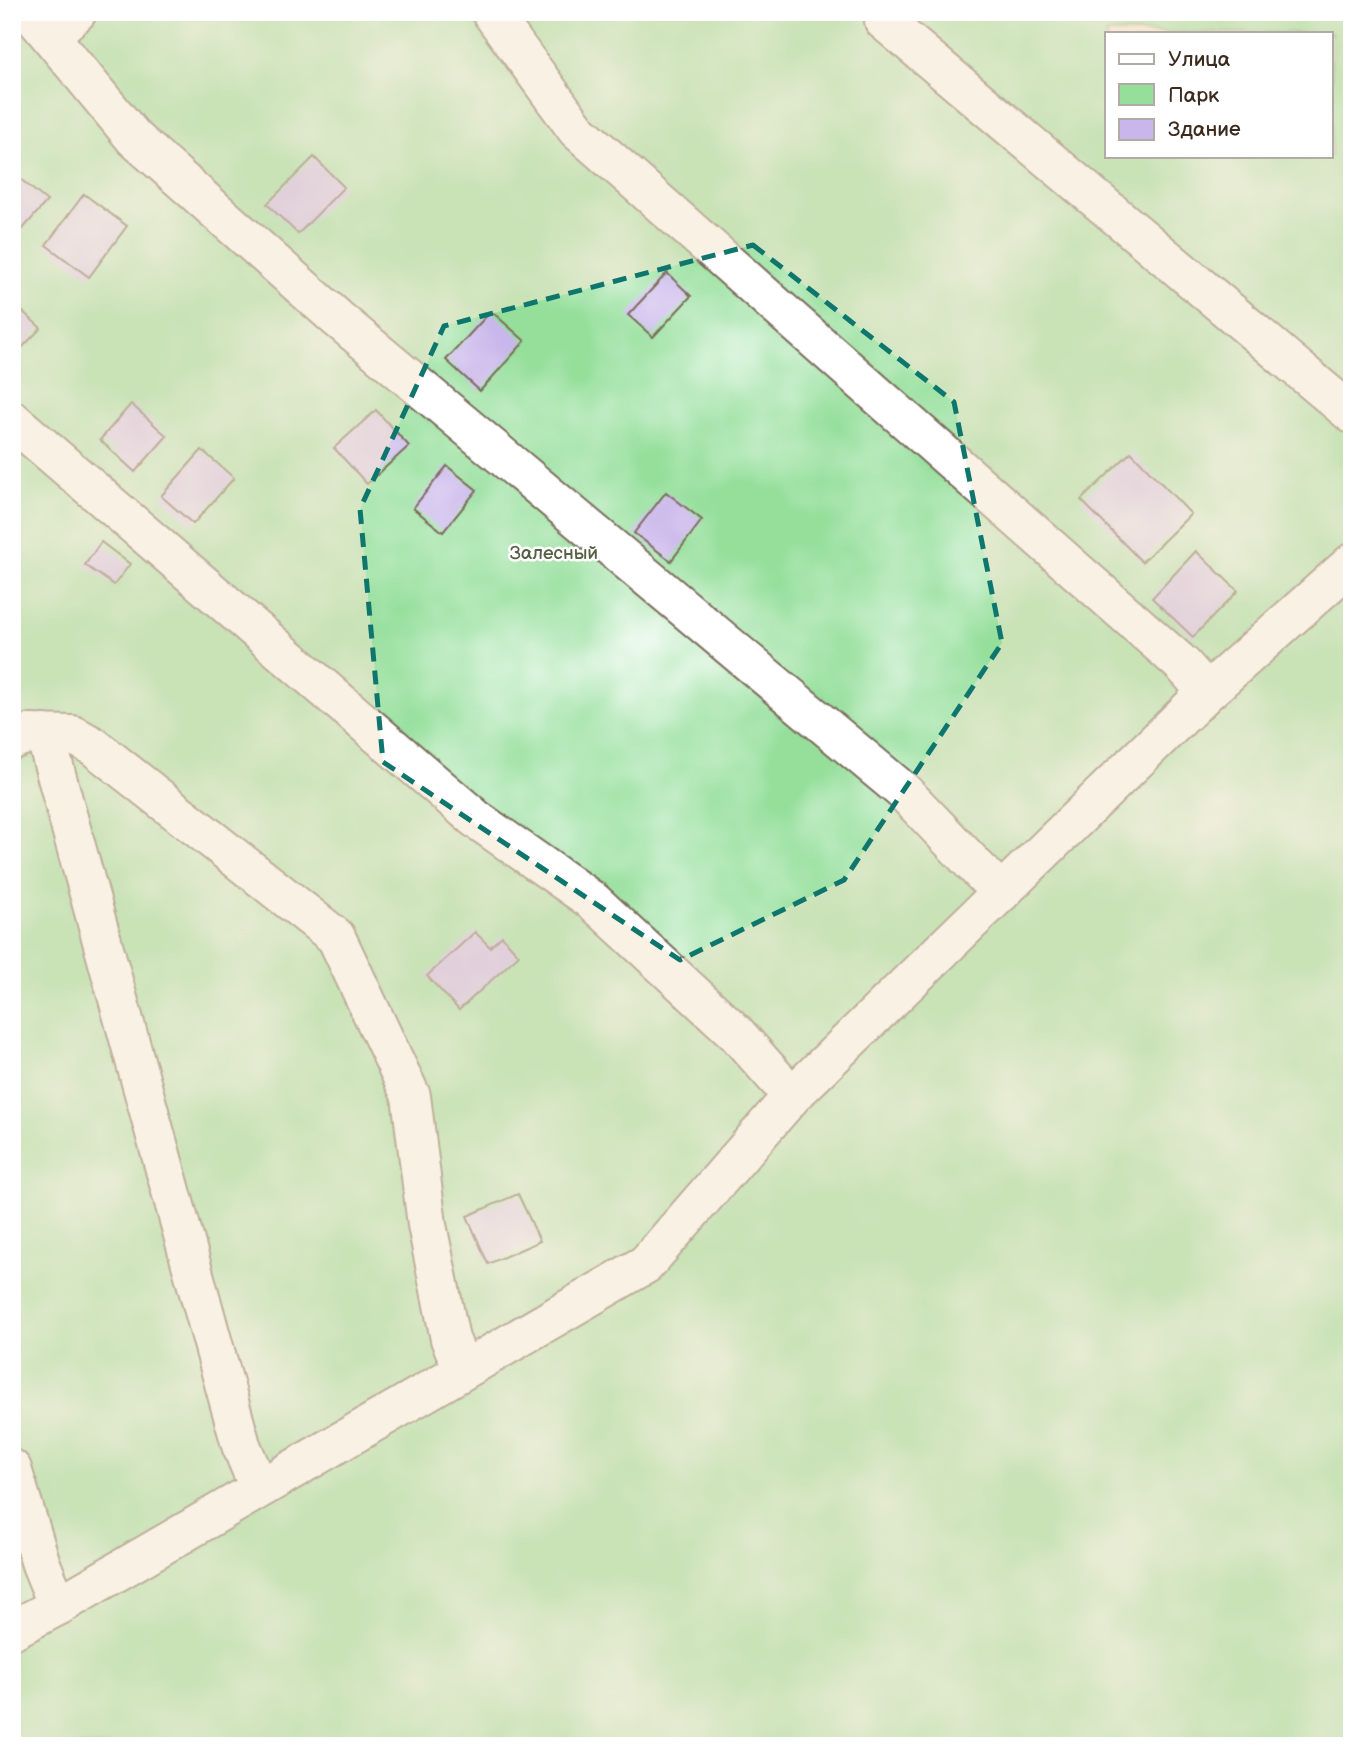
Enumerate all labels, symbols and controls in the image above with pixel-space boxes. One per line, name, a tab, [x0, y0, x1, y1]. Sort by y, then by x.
legend	[1105, 32, 1332, 158]
text: Улица	[1168, 47, 1231, 72]
text: Парк	[1168, 83, 1219, 108]
text: Здание	[1168, 117, 1241, 142]
park label: Залесный	[510, 542, 598, 565]

